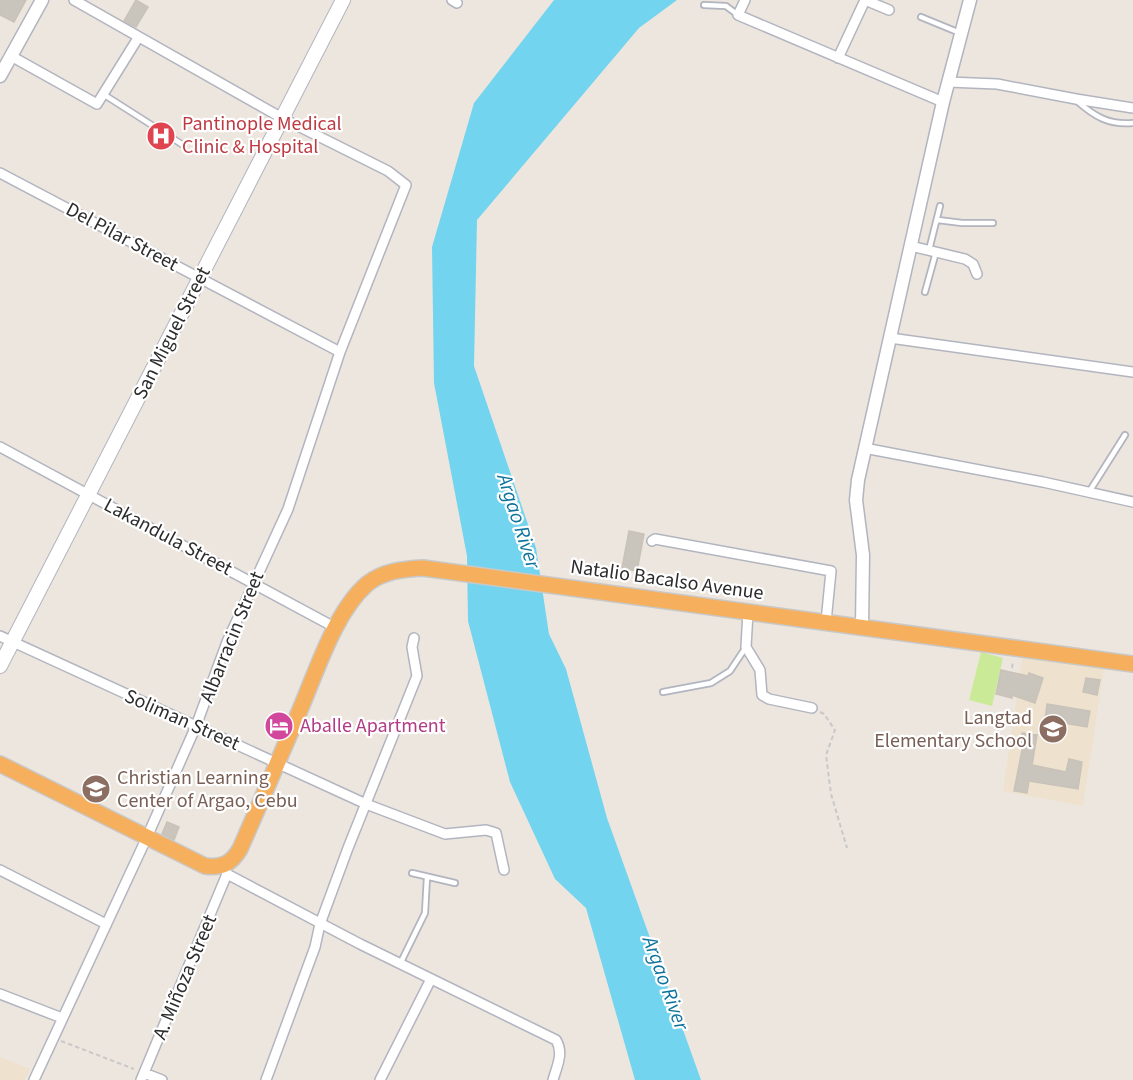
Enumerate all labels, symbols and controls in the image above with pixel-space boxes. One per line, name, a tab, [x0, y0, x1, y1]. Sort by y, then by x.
place label: Pantinople Medical Clinic & Hospital	[182, 110, 342, 161]
hospital icon: Pantinople Medical Clinic & Hospital	[145, 120, 177, 152]
street label: Del Pilar Street	[61, 196, 183, 279]
street label: San Miguel Street	[127, 262, 218, 404]
water label: Argao River	[489, 468, 549, 573]
street label: Lakandula Street	[99, 491, 237, 583]
street label: Natalio Bacalso Avenue	[569, 553, 765, 607]
street label: Albarracin Street	[193, 567, 271, 707]
street label: Soliman Street	[120, 682, 244, 758]
place label: Langtad Elementary School	[874, 704, 1032, 755]
hotel icon: Aballe Apartment	[263, 710, 295, 742]
place label: Aballe Apartment	[300, 712, 446, 740]
school or university icon: Langtad Elementary School	[1037, 713, 1069, 745]
place label: Christian Learning Center of Argao, Cebu	[117, 764, 298, 815]
school or university icon: Christian Learning Center of Argao, Cebu	[80, 773, 112, 805]
street label: A. Miñoza Street	[146, 910, 224, 1044]
water label: Argao River	[634, 930, 697, 1035]

